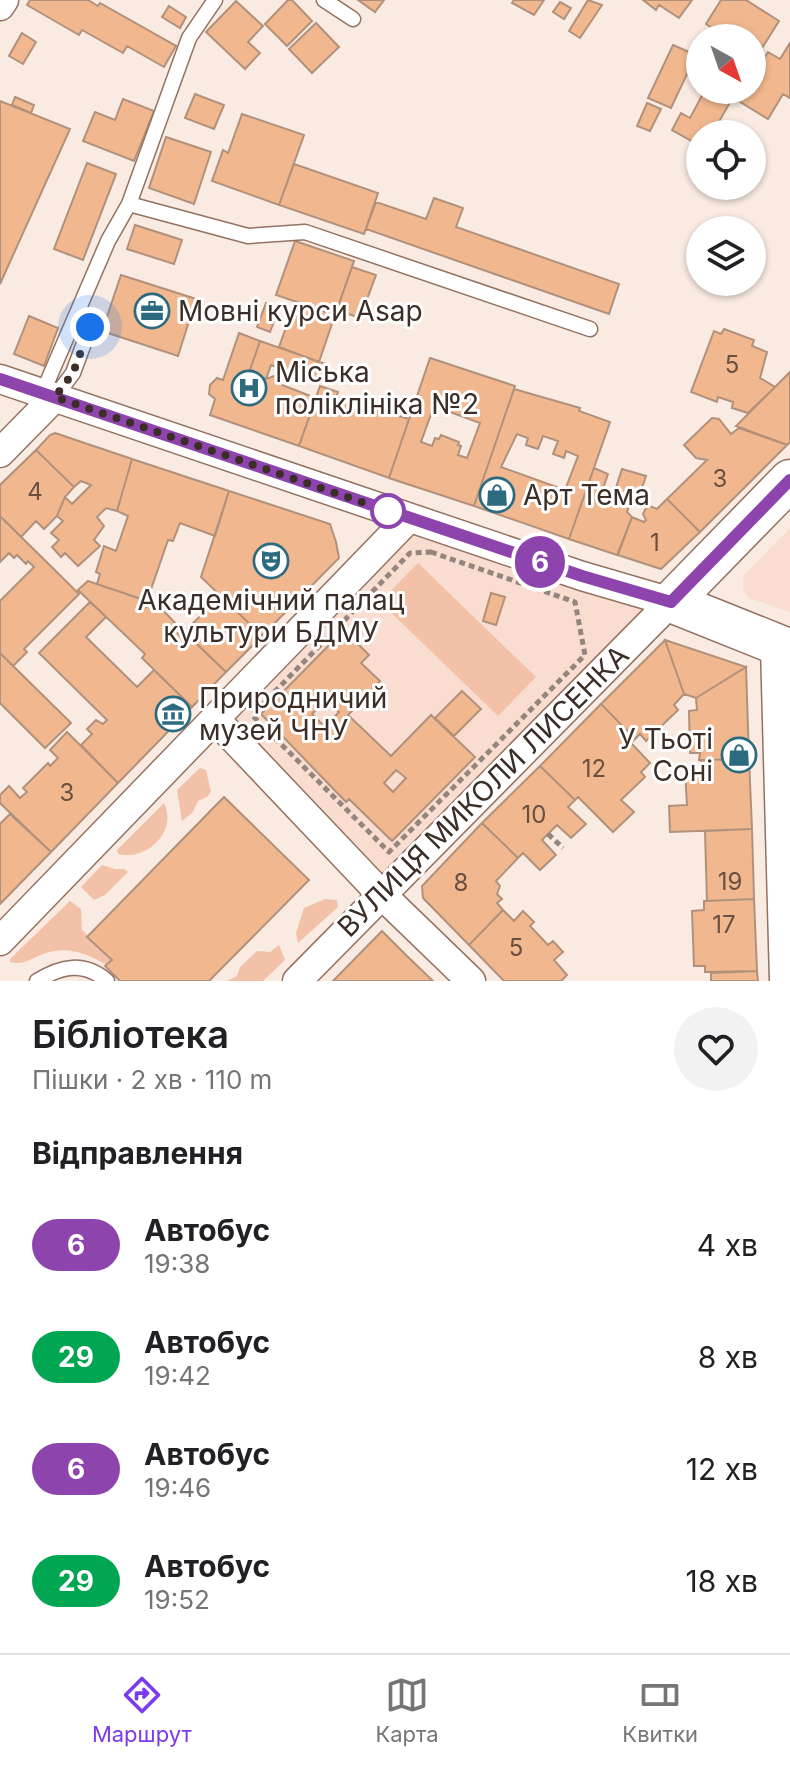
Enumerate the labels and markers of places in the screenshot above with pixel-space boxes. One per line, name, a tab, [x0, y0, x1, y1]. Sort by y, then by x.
office icon: Мовні курси Asap	[133, 292, 171, 330]
place label: Мовні курси Asap	[178, 294, 423, 328]
place label: Міська поліклініка №2	[275, 355, 479, 421]
hospital icon: Міська поліклініка №2	[230, 369, 268, 407]
shop icon: Арт Тема	[478, 476, 516, 514]
place label: Арт Тема	[523, 478, 650, 512]
unlabelled marker	[371, 494, 405, 528]
theatre icon: Академічний палац культури БДМУ	[252, 542, 290, 580]
place label: Академічний палац культури БДМУ	[138, 583, 405, 649]
place label: Природничий музей ЧНУ	[199, 681, 387, 747]
museum icon: Природничий музей ЧНУ	[154, 695, 192, 733]
place label: У Тьоті Соні	[618, 722, 713, 788]
shop icon: У Тьоті Соні	[720, 736, 758, 774]

